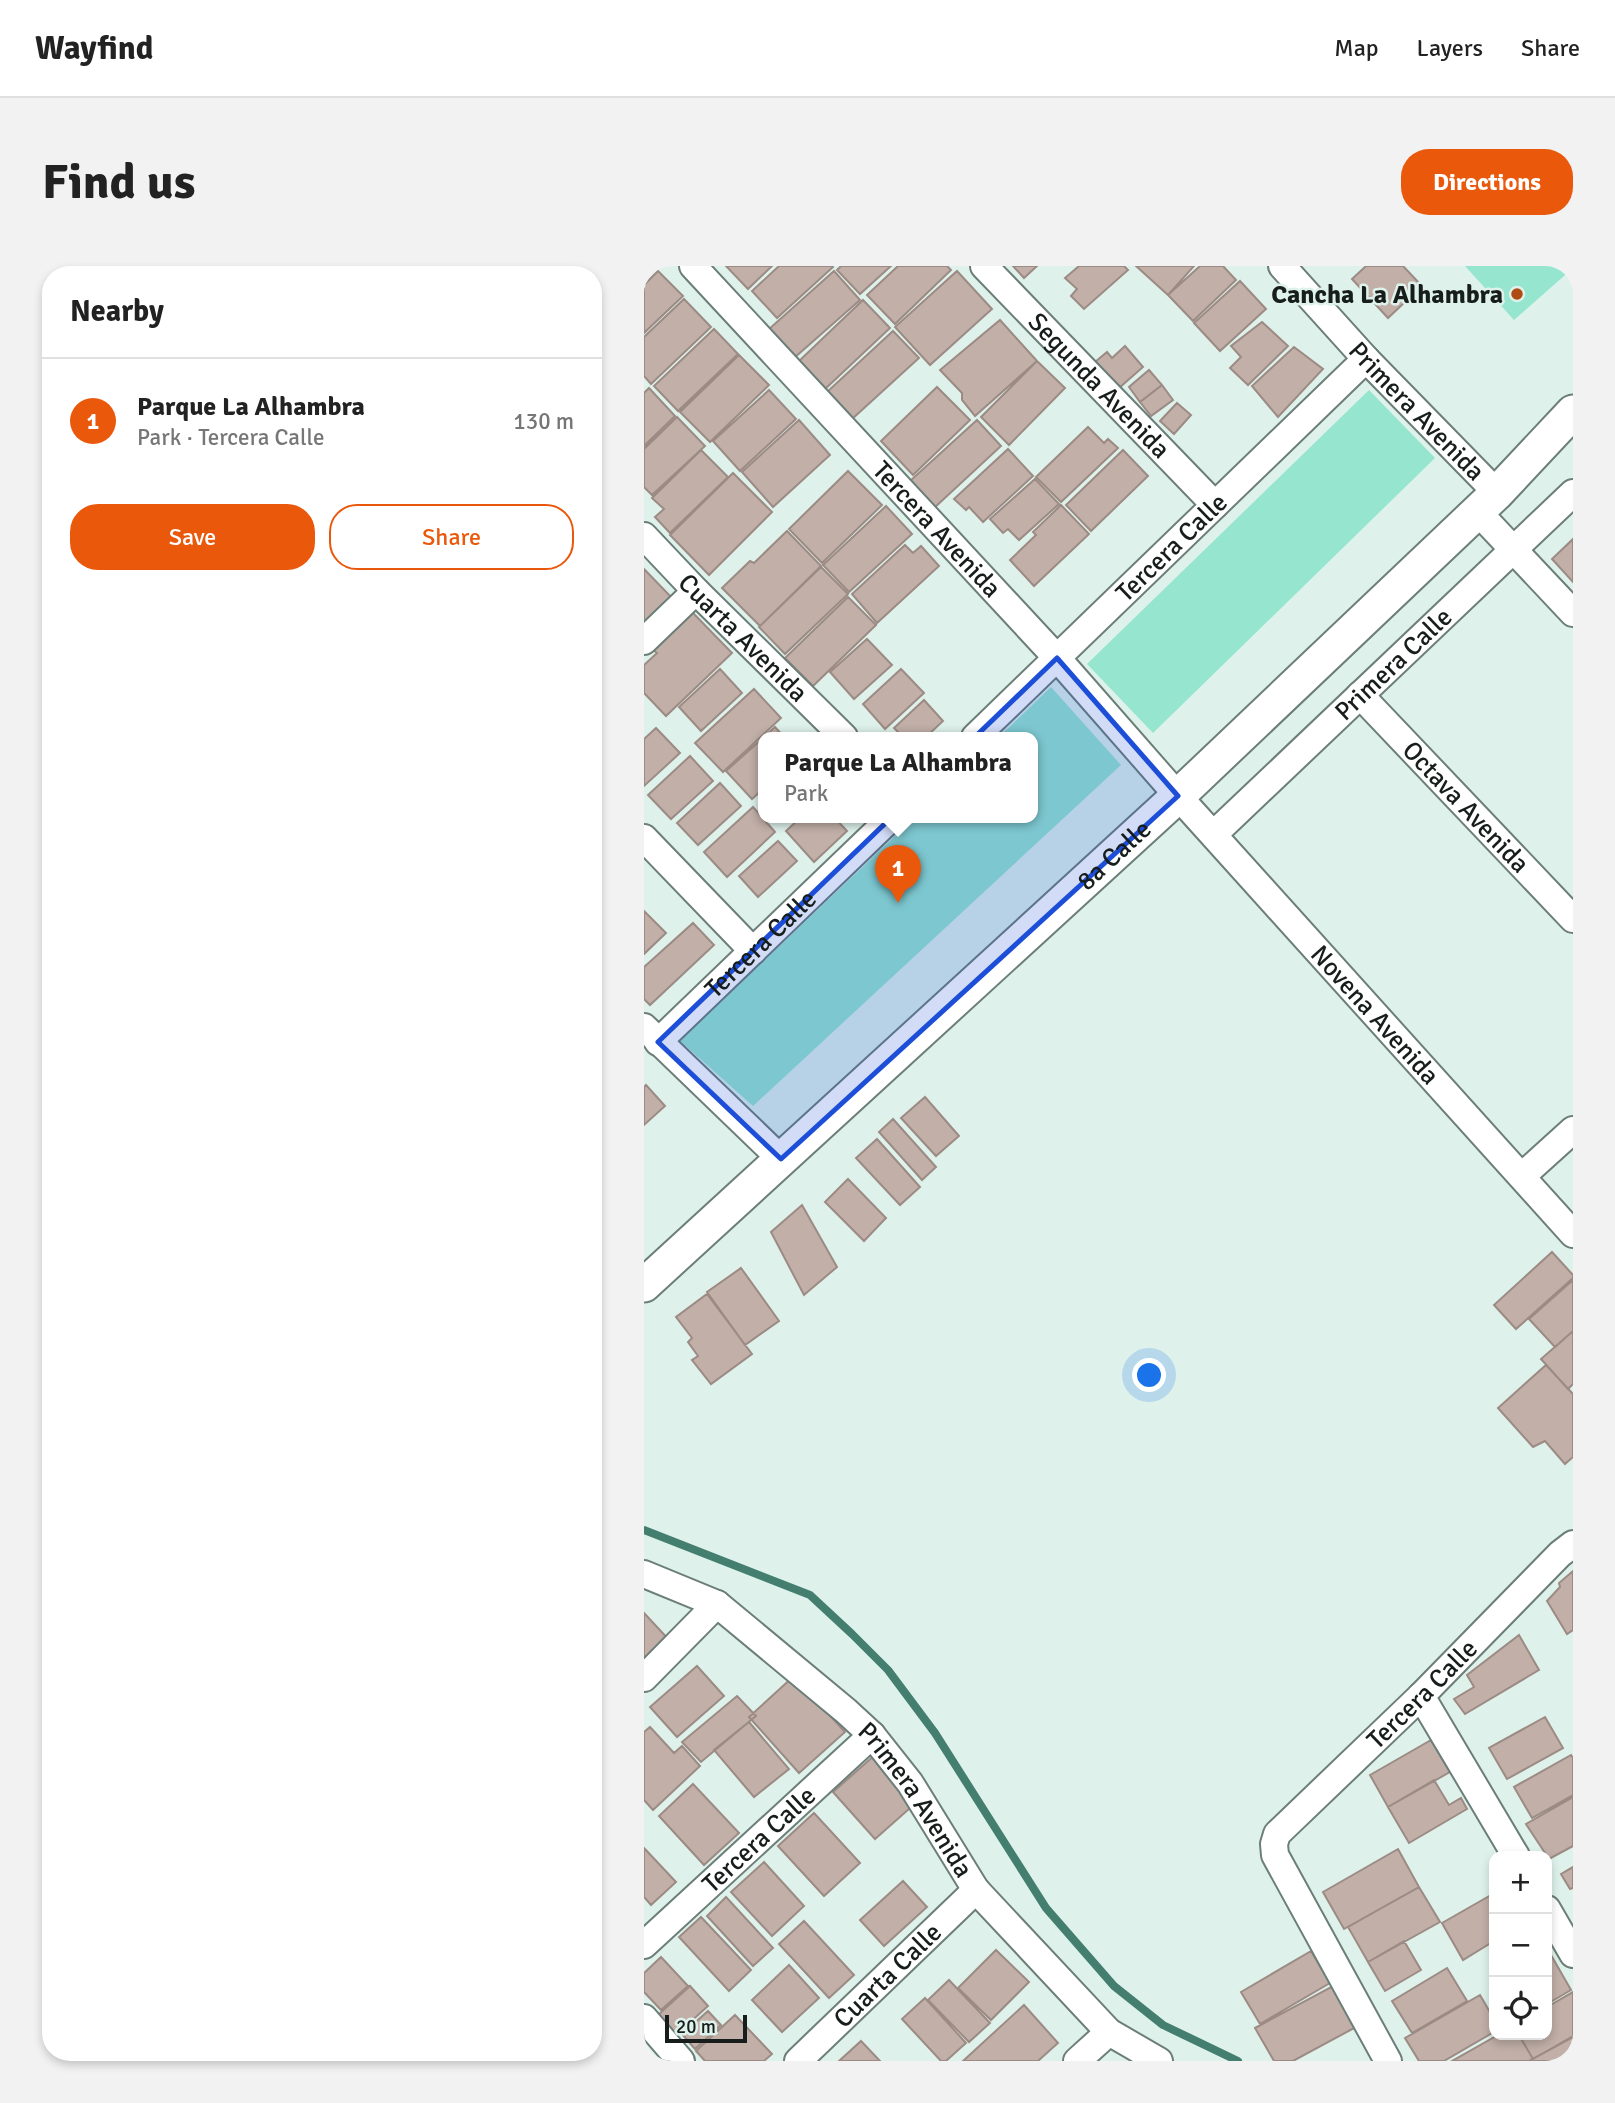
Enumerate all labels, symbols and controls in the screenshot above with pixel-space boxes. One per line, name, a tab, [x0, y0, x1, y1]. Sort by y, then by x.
text: Wayfind	[35, 28, 154, 69]
text: Map	[1334, 33, 1379, 63]
text: Layers	[1417, 33, 1483, 63]
text: Share	[1521, 33, 1580, 63]
button: Directions	[1401, 149, 1573, 215]
text: Find us	[42, 152, 195, 212]
place label: Cancha La Alhambra	[1271, 279, 1503, 311]
marker: Cancha La Alhambra	[1509, 286, 1525, 302]
text: Nearby	[70, 293, 164, 330]
street label: Segunda Avenida	[1021, 306, 1176, 466]
street label: Primera Avenida	[1341, 335, 1491, 488]
text: Parque La Alhambra	[137, 391, 365, 423]
text: 1	[87, 407, 99, 436]
text: 130 m	[513, 407, 574, 436]
text: Park · Tercera Calle	[137, 423, 324, 452]
street label: Tercera Avenida	[865, 455, 1008, 605]
street label: Tercera Calle	[1110, 487, 1234, 609]
button: Save	[70, 504, 315, 570]
button: Share	[329, 504, 574, 570]
street label: Cuarta Avenida	[671, 567, 814, 709]
street label: Primera Calle	[1328, 601, 1459, 728]
popup	[758, 732, 1038, 823]
street label: Octava Avenida	[1395, 735, 1536, 880]
text: Parque La Alhambra	[784, 747, 1012, 779]
text: Park	[784, 779, 828, 808]
street label: 8a Calle	[1071, 814, 1158, 898]
pin: 1	[875, 845, 921, 903]
street label: Tercera Calle	[699, 883, 824, 1005]
street label: Novena Avenida	[1303, 939, 1446, 1092]
your location	[1132, 1358, 1166, 1392]
street label: Tercera Calle	[1361, 1633, 1485, 1756]
street label: Primera Avenida	[851, 1715, 979, 1884]
street label: Tercera Calle	[696, 1780, 823, 1900]
map controls	[1489, 1851, 1552, 2040]
button: +	[1489, 1851, 1552, 1914]
button: −	[1489, 1914, 1552, 1977]
street label: Cuarta Calle	[827, 1917, 949, 2035]
button: locate	[1489, 1977, 1552, 2040]
scale bar	[665, 2012, 747, 2044]
text: 20 m	[676, 2015, 716, 2039]

